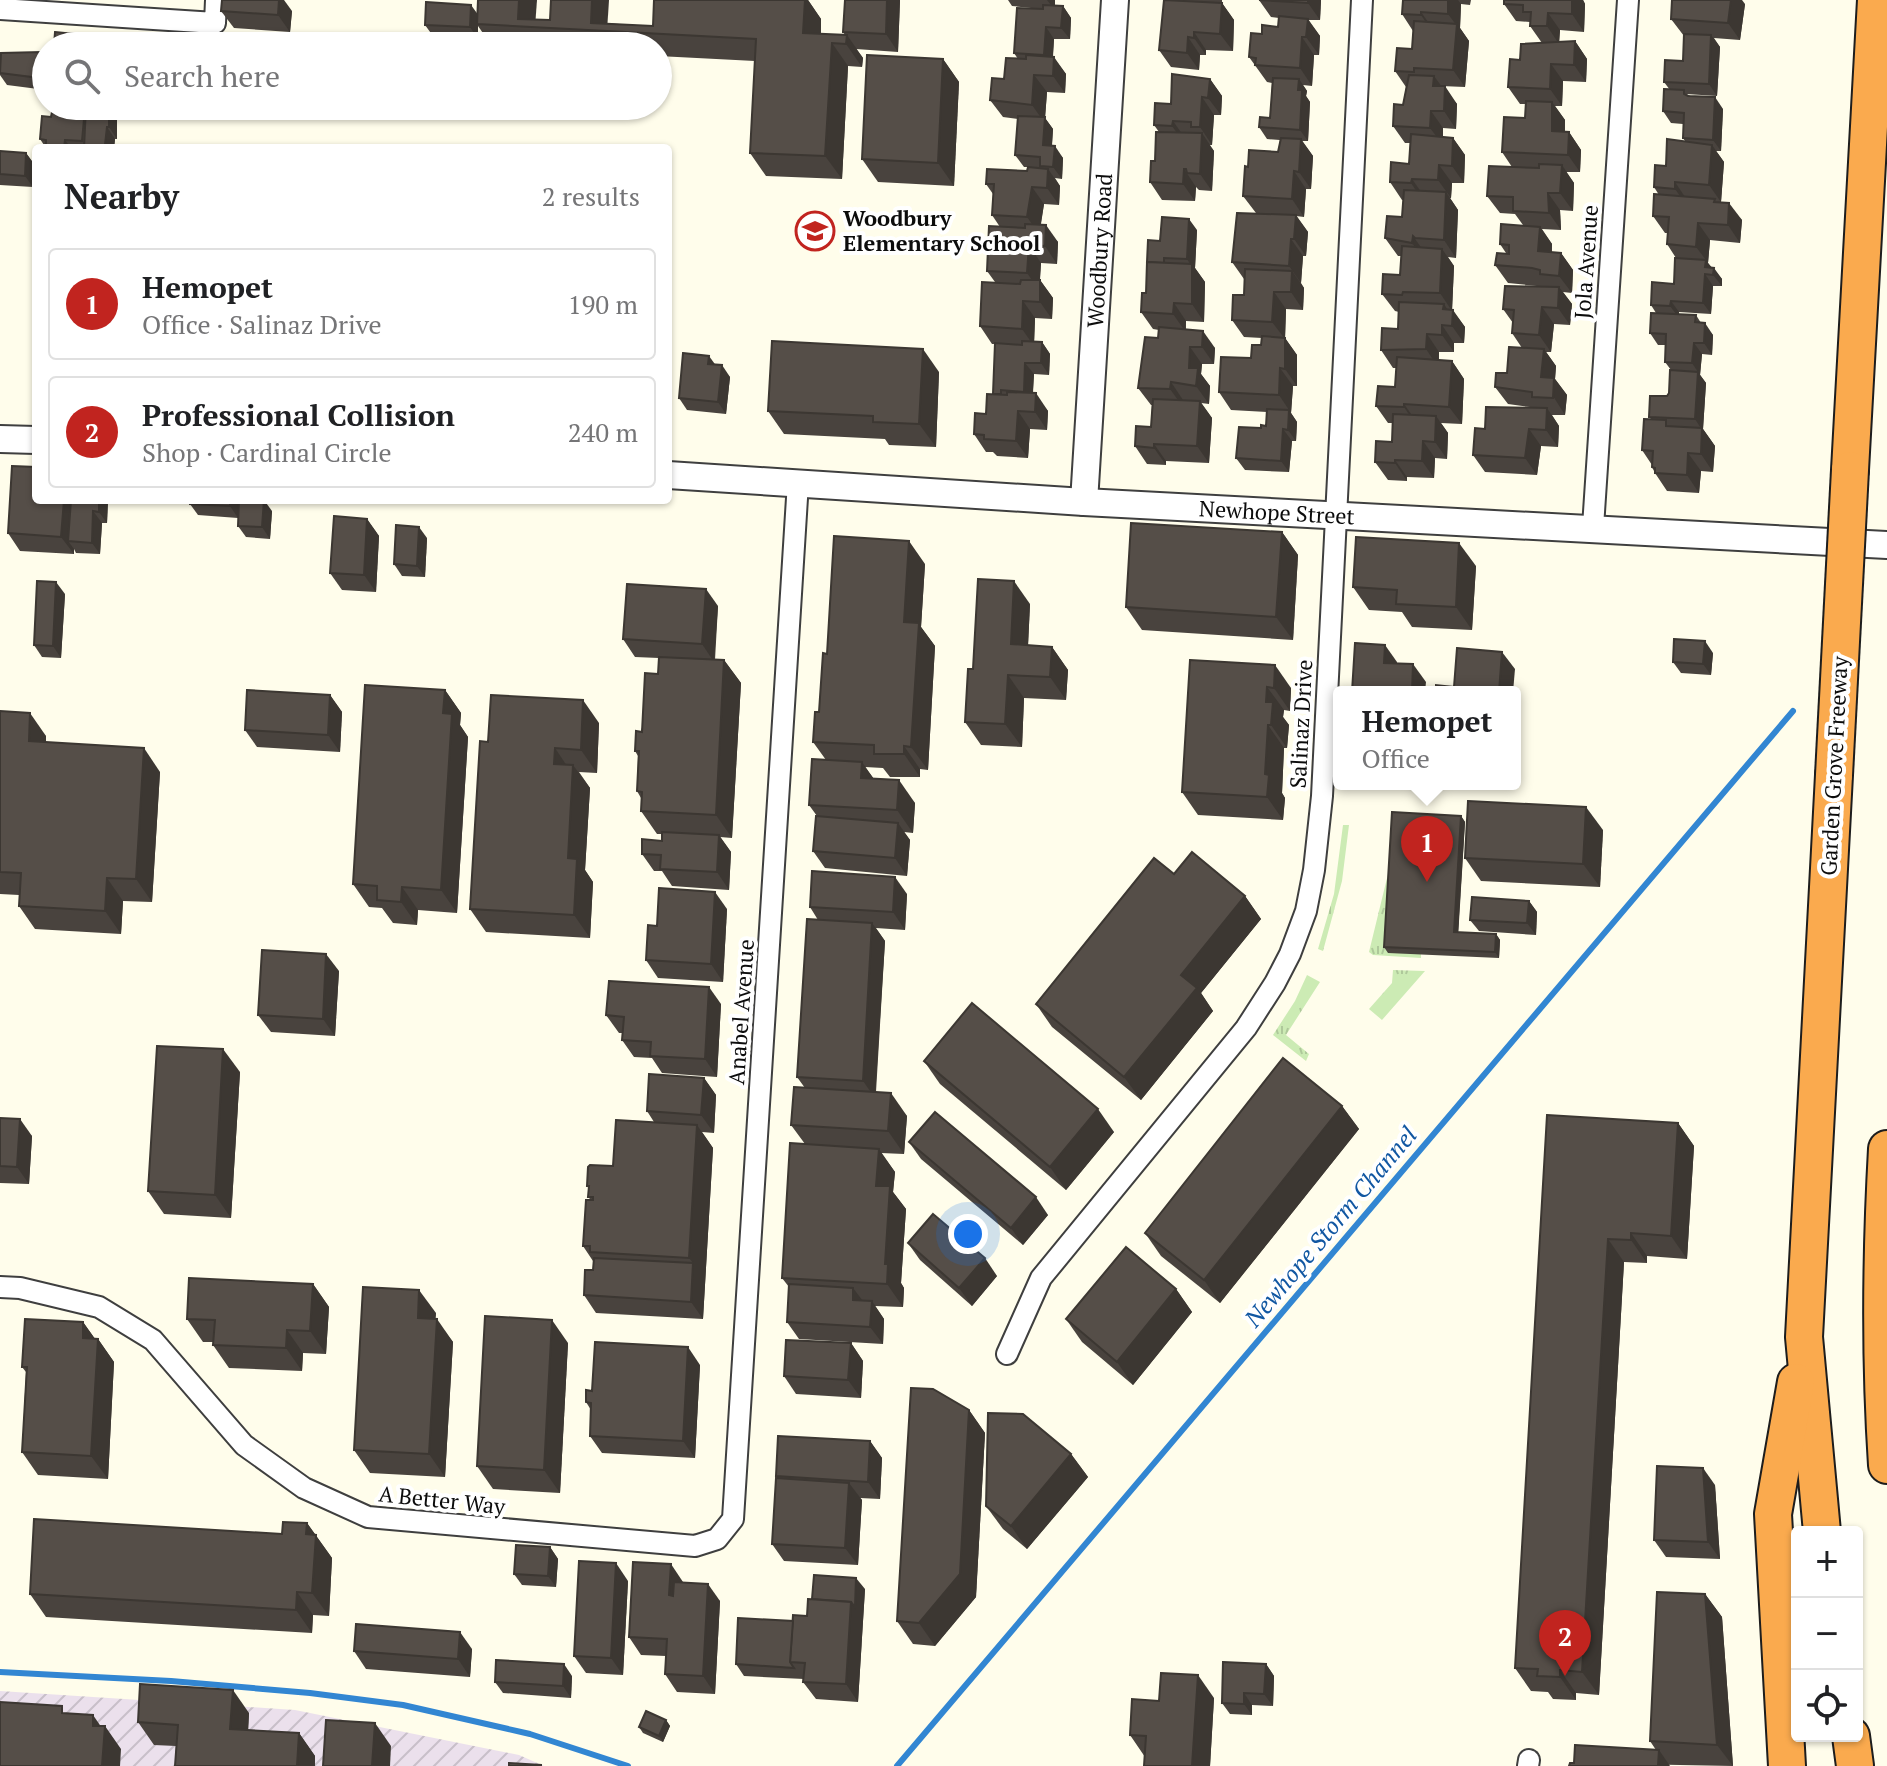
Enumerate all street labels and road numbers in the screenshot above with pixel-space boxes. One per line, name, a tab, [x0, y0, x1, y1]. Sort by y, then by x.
street label: Woodbury Road	[1080, 172, 1118, 329]
street label: Jola Avenue	[1567, 204, 1604, 320]
street label: Newhope Street	[1198, 493, 1355, 530]
street label: Garden Grove Freeway	[1813, 655, 1854, 876]
street label: Salinaz Drive	[1283, 659, 1318, 789]
street label: Anabel Avenue	[721, 938, 760, 1086]
street label: A Better Way	[377, 1478, 508, 1521]

